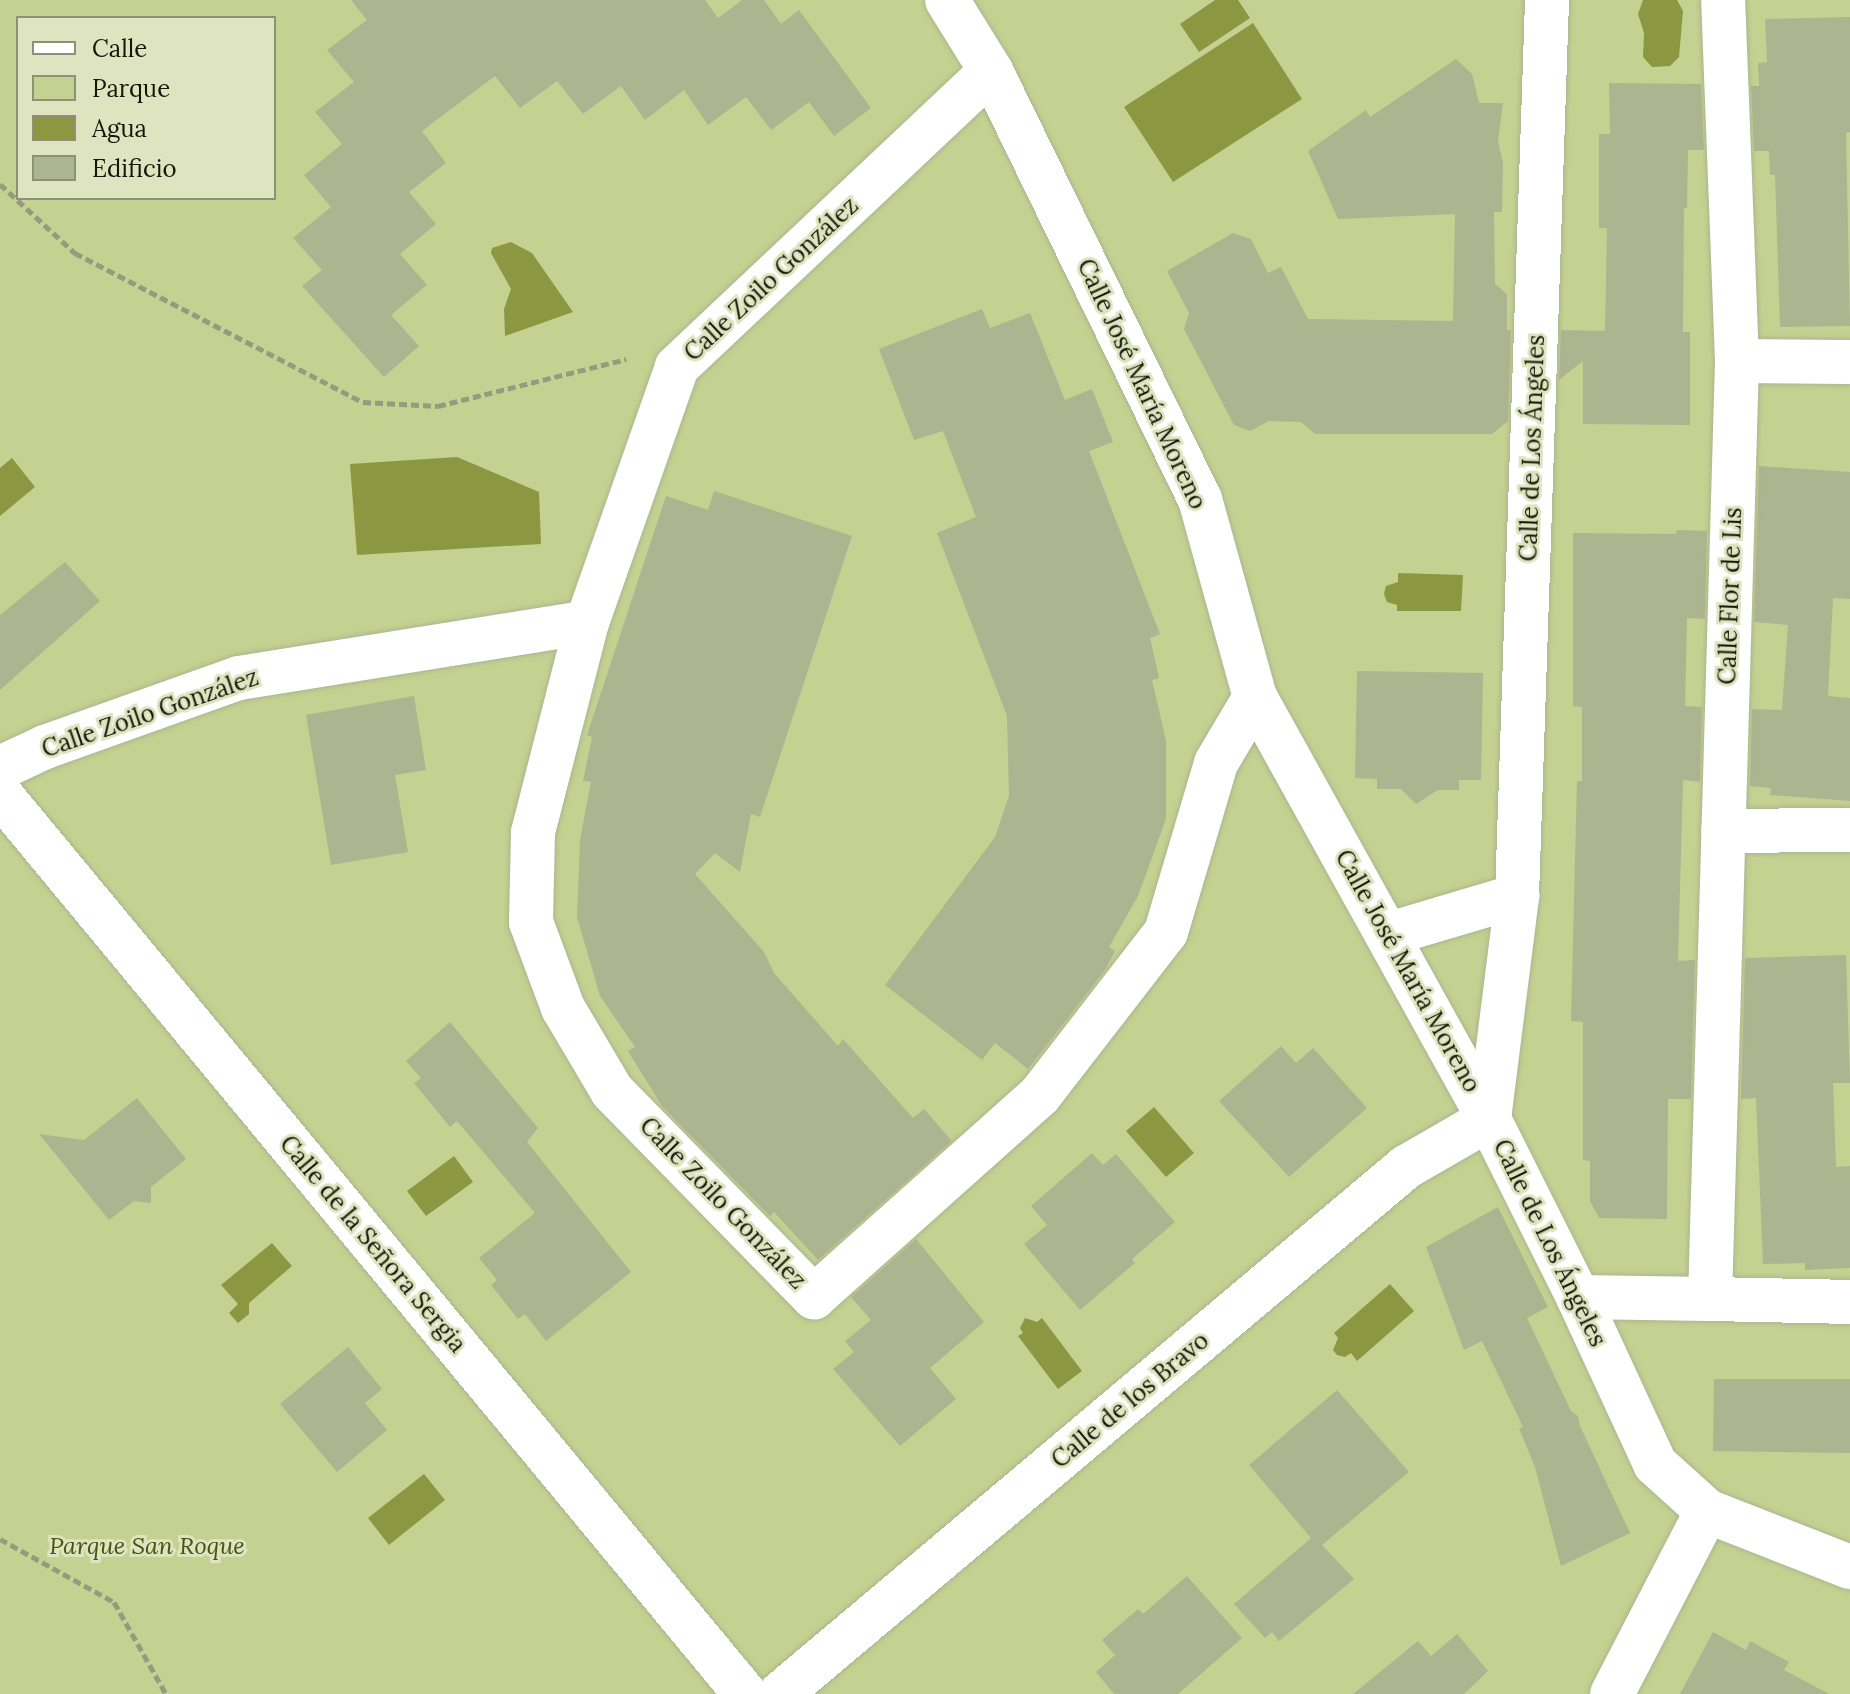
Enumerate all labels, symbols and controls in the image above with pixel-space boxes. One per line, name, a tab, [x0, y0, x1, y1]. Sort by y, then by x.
legend	[16, 16, 276, 200]
text: Calle	[92, 33, 147, 64]
text: Parque	[92, 73, 170, 104]
text: Agua	[92, 113, 147, 144]
text: Edificio	[92, 153, 177, 184]
street label: Calle Zoilo González	[678, 191, 864, 367]
street label: Calle José María Moreno	[1071, 254, 1213, 514]
street label: Calle de Los Ángeles	[1514, 334, 1550, 562]
street label: Calle Flor de Lis	[1713, 507, 1747, 685]
street label: Calle Zoilo González	[38, 662, 262, 764]
street label: Calle José María Moreno	[1329, 845, 1487, 1097]
street label: Calle Zoilo González	[634, 1111, 812, 1295]
street label: Calle de la Señora Sergia	[274, 1130, 472, 1358]
street label: Calle de Los Ángeles	[1487, 1135, 1613, 1351]
street label: Calle de los Bravo	[1046, 1326, 1214, 1474]
park label: Parque San Roque	[49, 1532, 245, 1560]

